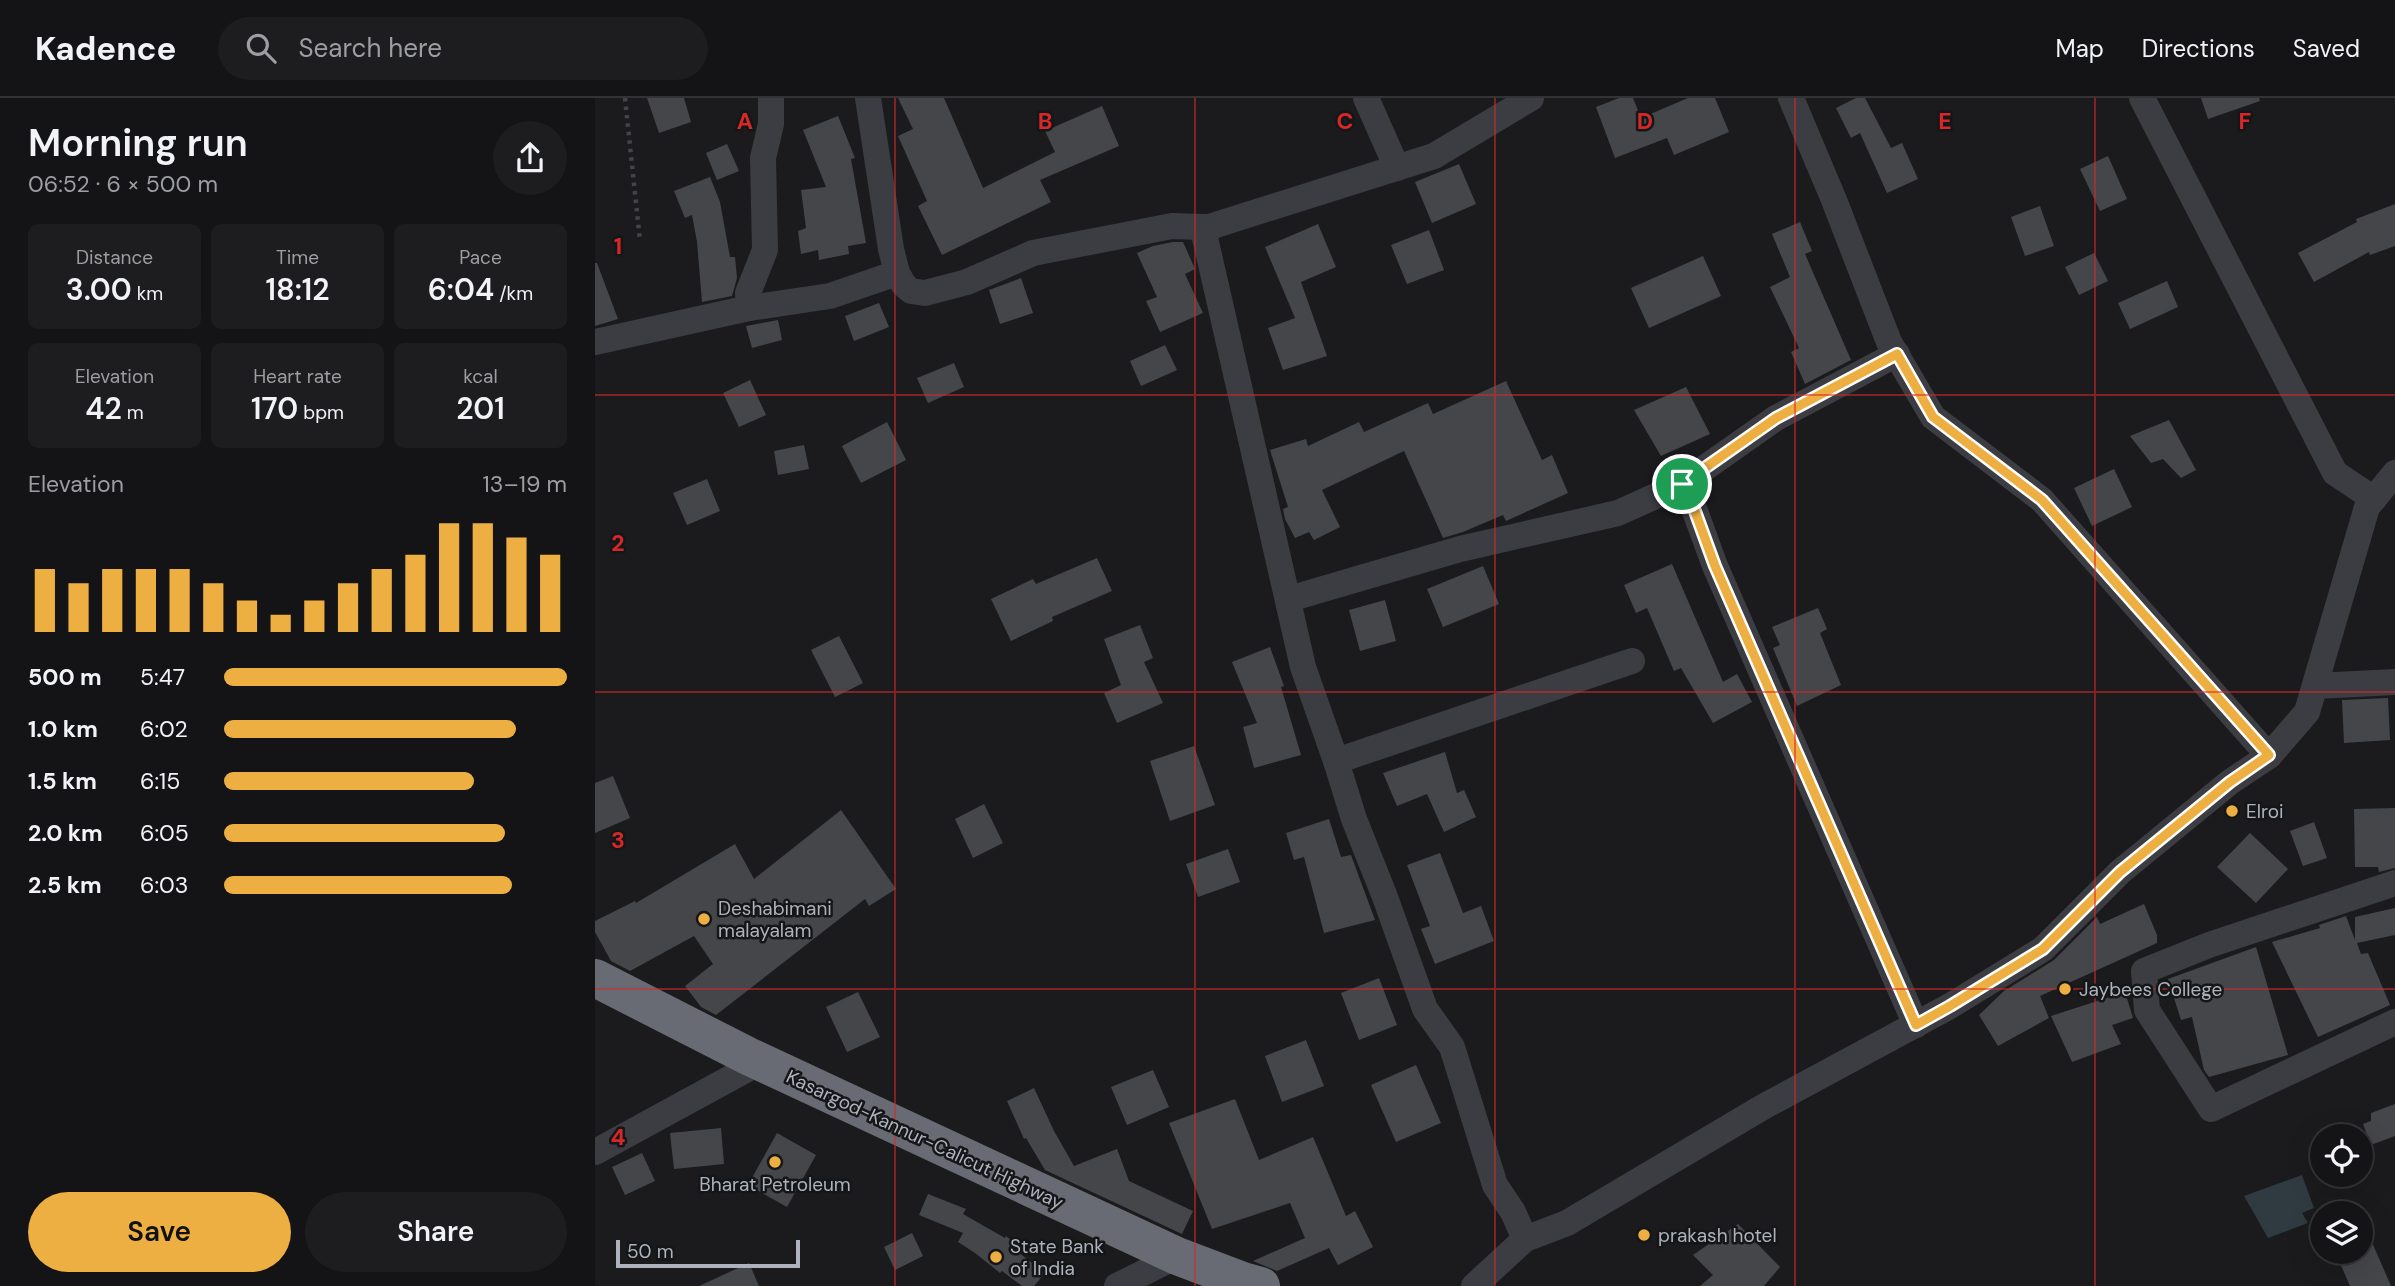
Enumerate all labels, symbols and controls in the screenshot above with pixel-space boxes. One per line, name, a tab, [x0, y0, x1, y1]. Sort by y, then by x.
search box	[218, 17, 708, 80]
text: Kadence	[35, 27, 176, 70]
icon: search	[242, 29, 280, 67]
text: Search here	[298, 31, 442, 65]
text: Map	[2056, 33, 2104, 64]
text: Directions	[2142, 33, 2255, 64]
text: Saved	[2293, 33, 2360, 64]
text: A	[737, 106, 753, 136]
text: B	[1038, 106, 1052, 136]
text: C	[1337, 106, 1353, 136]
text: D	[1637, 106, 1653, 136]
text: E	[1938, 106, 1952, 136]
text: F	[2239, 106, 2252, 136]
text: Morning run	[28, 118, 248, 168]
button: share	[493, 121, 567, 195]
text: 06:52 · 6 × 500 m	[28, 169, 218, 199]
text: 1	[614, 231, 622, 261]
text: Distance	[76, 245, 153, 270]
text: Time	[276, 245, 319, 270]
text: Pace	[459, 245, 502, 270]
text: 3.00	[66, 270, 132, 309]
text: 18:12	[265, 270, 330, 309]
text: 6:04	[428, 270, 494, 309]
text: km	[132, 281, 163, 306]
text: /km	[494, 281, 533, 306]
text: Elevation	[75, 364, 154, 389]
text: Heart rate	[253, 364, 342, 389]
text: kcal	[463, 364, 498, 389]
text: 42	[85, 389, 122, 428]
text: 170	[251, 389, 298, 428]
text: 201	[456, 389, 505, 428]
text: m	[122, 400, 144, 425]
text: bpm	[298, 400, 344, 425]
pin	[1652, 454, 1712, 514]
icon: arrive	[1663, 465, 1701, 503]
text: Elevation	[28, 469, 124, 499]
text: 13–19 m	[483, 469, 567, 499]
text: 2	[611, 528, 625, 558]
text: 500 m	[28, 662, 102, 692]
text: 5:47	[140, 662, 185, 692]
text: 1.0 km	[28, 714, 98, 744]
text: 6:02	[140, 714, 188, 744]
text: 1.5 km	[28, 766, 97, 796]
text: 6:15	[140, 766, 180, 796]
place label: Elroi	[2246, 799, 2283, 824]
marker: Elroi	[2224, 803, 2240, 819]
text: 2.0 km	[28, 818, 103, 848]
text: 6:05	[140, 818, 189, 848]
text: 3	[611, 825, 625, 855]
text: 2.5 km	[28, 870, 102, 900]
text: 6:03	[140, 870, 188, 900]
place label: Deshabimani malayalam	[718, 896, 832, 943]
marker: Deshabimani malayalam	[696, 911, 712, 927]
place label: Jaybees College	[2079, 977, 2222, 1002]
marker: Jaybees College	[2057, 981, 2073, 997]
street label: Kasargod-Kannur-Calicut Highway	[782, 1064, 1068, 1215]
text: 4	[611, 1122, 626, 1152]
map controls	[2310, 1124, 2373, 1264]
button: locate	[2310, 1124, 2373, 1187]
marker: Bharat Petroleum	[767, 1154, 783, 1170]
place label: Bharat Petroleum	[699, 1172, 851, 1197]
button: Save	[28, 1192, 291, 1272]
button: Share	[305, 1192, 567, 1272]
button: layers	[2310, 1201, 2373, 1264]
place label: prakash hotel	[1658, 1223, 1777, 1248]
marker: prakash hotel	[1636, 1227, 1652, 1243]
place label: State Bank of India	[1010, 1234, 1104, 1281]
scale bar	[616, 1237, 800, 1269]
text: 50 m	[627, 1239, 674, 1264]
marker: State Bank of India	[988, 1249, 1004, 1265]

